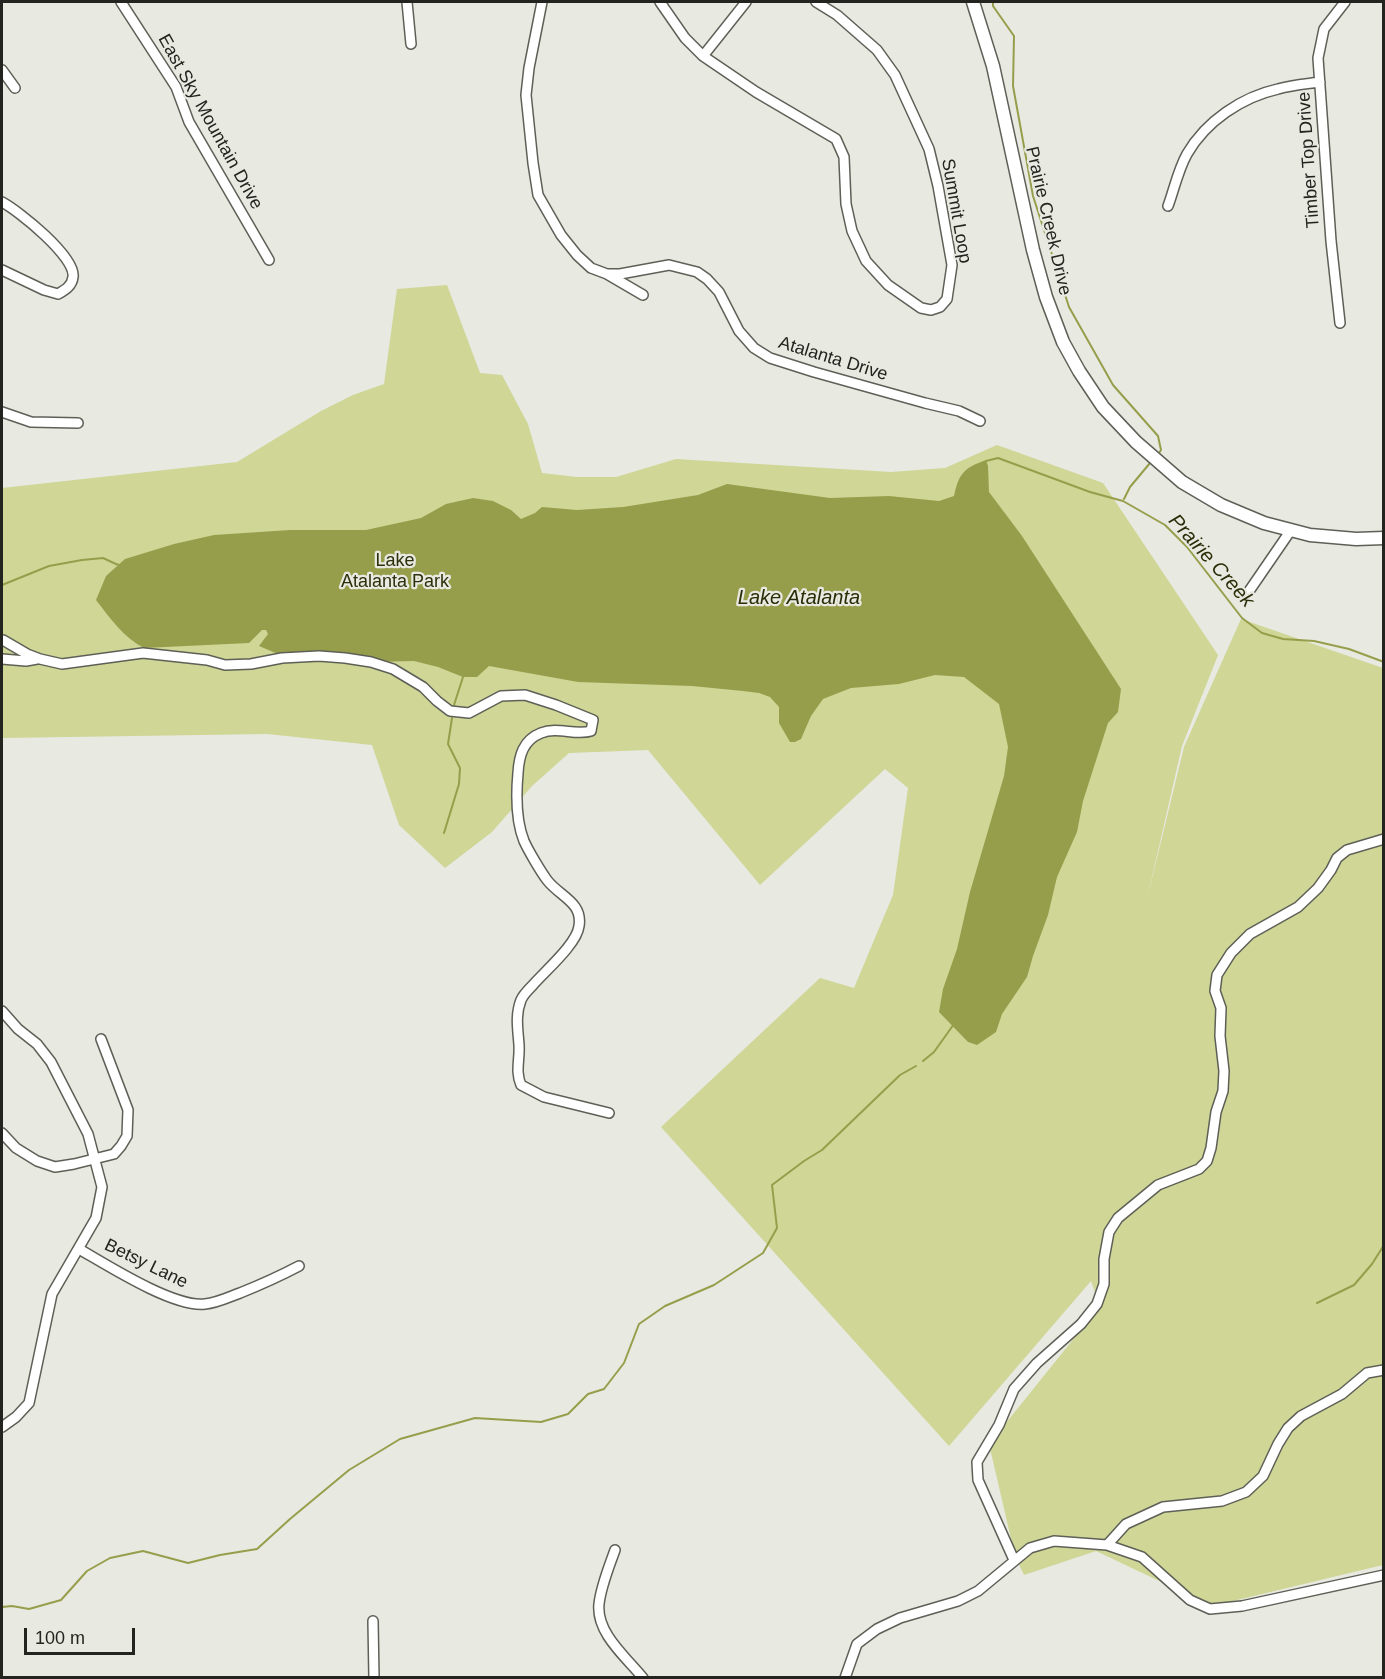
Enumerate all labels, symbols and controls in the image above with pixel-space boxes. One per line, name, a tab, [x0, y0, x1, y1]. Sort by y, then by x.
street label: East Sky Mountain Drive	[153, 31, 267, 213]
street label: Timber Top Drive	[1293, 91, 1325, 229]
street label: Prairie Creek Drive	[1020, 145, 1076, 297]
street label: Summit Loop	[936, 157, 976, 265]
street label: Atalanta Drive	[776, 332, 890, 386]
water label: Prairie Creek	[1163, 510, 1259, 612]
park label: Lake Atalanta Park	[341, 550, 449, 592]
water label: Lake Atalanta	[738, 586, 860, 610]
street label: Betsy Lane	[101, 1235, 191, 1293]
scale bar	[27, 1616, 138, 1654]
text: 100 m	[35, 1628, 85, 1648]

